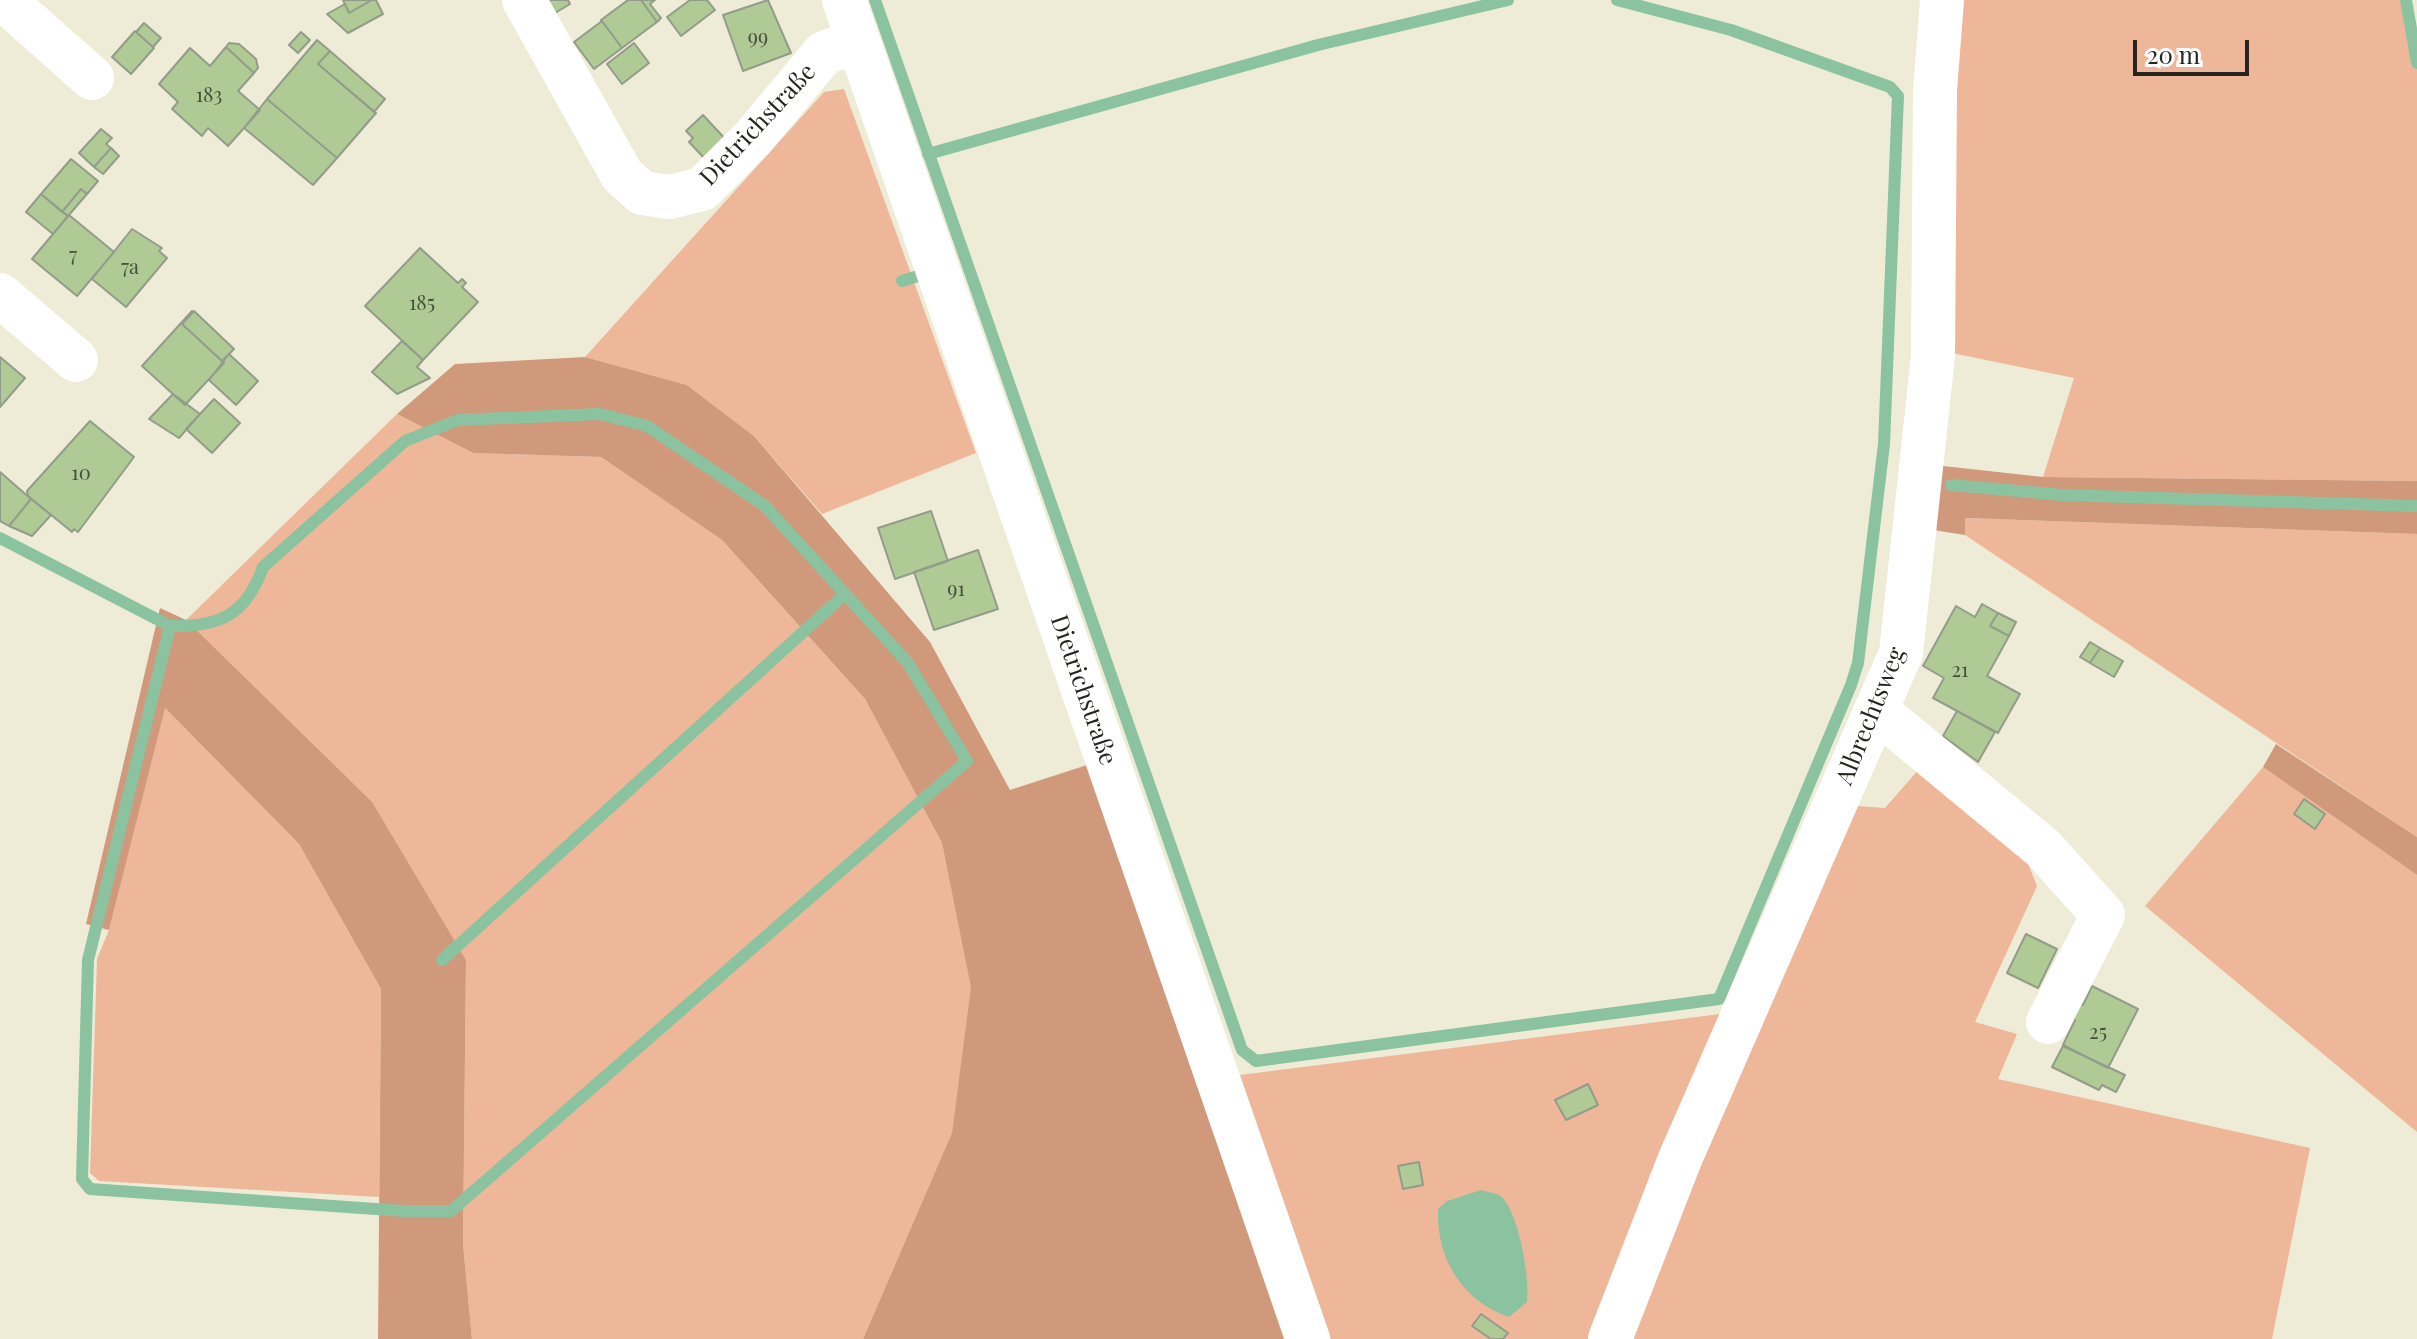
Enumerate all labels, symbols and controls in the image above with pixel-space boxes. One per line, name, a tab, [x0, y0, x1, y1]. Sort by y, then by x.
scale bar	[2137, 24, 2253, 74]
house number: 99	[748, 26, 768, 50]
text: 20 m	[2147, 38, 2200, 70]
street label: Dietrichstraße	[694, 58, 822, 192]
house number: 183	[196, 84, 222, 108]
house number: 7	[69, 244, 77, 268]
house number: 7a	[121, 256, 139, 280]
house number: 185	[409, 292, 435, 316]
house number: 10	[71, 462, 91, 486]
house number: 91	[947, 578, 965, 602]
street label: Dietrichstraße	[1044, 611, 1122, 769]
street label: Albrechtsweg	[1830, 643, 1912, 789]
house number: 21	[1952, 659, 1968, 683]
house number: 25	[2089, 1021, 2107, 1045]

